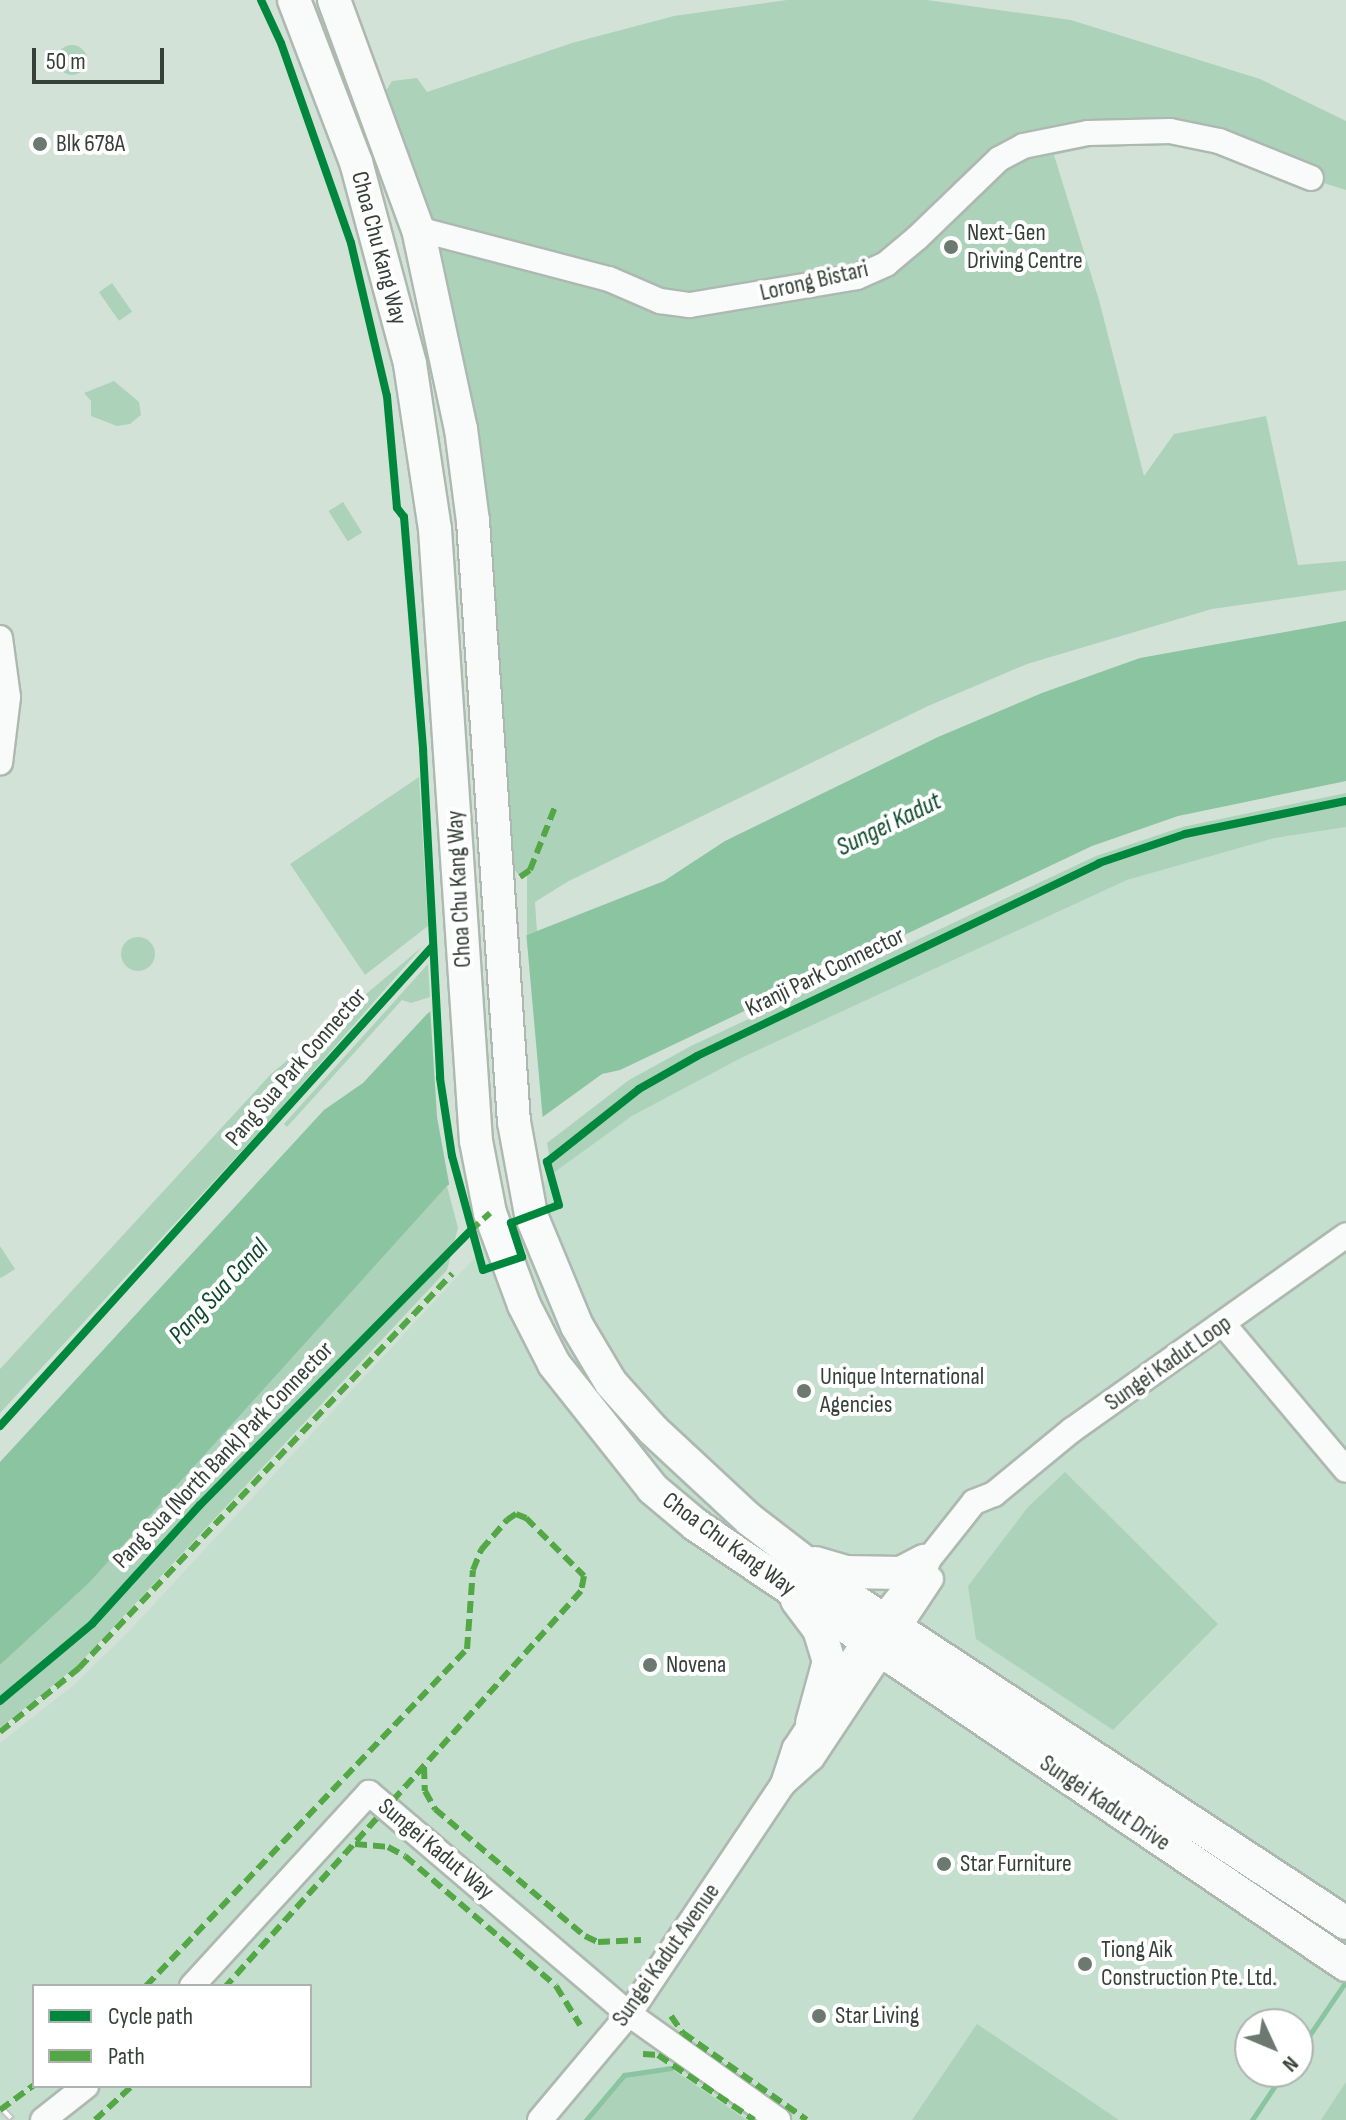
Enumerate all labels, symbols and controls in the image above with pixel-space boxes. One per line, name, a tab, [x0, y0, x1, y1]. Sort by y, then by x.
scale bar	[36, 32, 168, 82]
text: 50 m	[46, 47, 86, 76]
place label: Blk 678A	[56, 130, 125, 158]
marker: Blk 678A	[31, 135, 49, 153]
street label: Choa Chu Kang Way	[345, 168, 413, 328]
place label: Next-Gen Driving Centre	[967, 219, 1083, 275]
marker: Next-Gen Driving Centre	[942, 238, 960, 256]
street label: Lorong Bistari	[757, 255, 871, 307]
water label: Sungei Kadut	[832, 786, 946, 864]
street label: Choa Chu Kang Way	[440, 810, 478, 968]
street label: Kranji Park Connector	[741, 921, 909, 1023]
street label: Pang Sua Park Connector	[220, 982, 372, 1152]
water label: Pang Sua Canal	[163, 1233, 275, 1351]
street label: Sungei Kadut Loop	[1099, 1309, 1237, 1417]
street label: Pang Sua (North Bank) Park Connector	[107, 1335, 339, 1575]
place label: Unique International Agencies	[820, 1363, 984, 1419]
marker: Unique International Agencies	[795, 1382, 813, 1400]
street label: Choa Chu Kang Way	[657, 1486, 801, 1602]
place label: Novena	[666, 1651, 726, 1679]
marker: Novena	[641, 1656, 659, 1674]
street label: Sungei Kadut Drive	[1034, 1749, 1176, 1857]
street label: Sungei Kadut Way	[372, 1792, 500, 1906]
place label: Star Furniture	[960, 1850, 1072, 1878]
marker: Star Furniture	[935, 1855, 953, 1873]
street label: Sungei Kadut Avenue	[606, 1878, 726, 2032]
place label: Tiong Aik Construction Pte. Ltd.	[1101, 1936, 1277, 1992]
marker: Tiong Aik Construction Pte. Ltd.	[1076, 1955, 1094, 1973]
legend	[32, 1984, 312, 2088]
text: Cycle path	[108, 2002, 193, 2031]
place label: Star Living	[835, 2002, 919, 2030]
marker: Star Living	[810, 2007, 828, 2025]
north arrow	[1234, 2008, 1314, 2088]
text: Path	[108, 2042, 145, 2071]
text: N	[1276, 2050, 1304, 2077]

